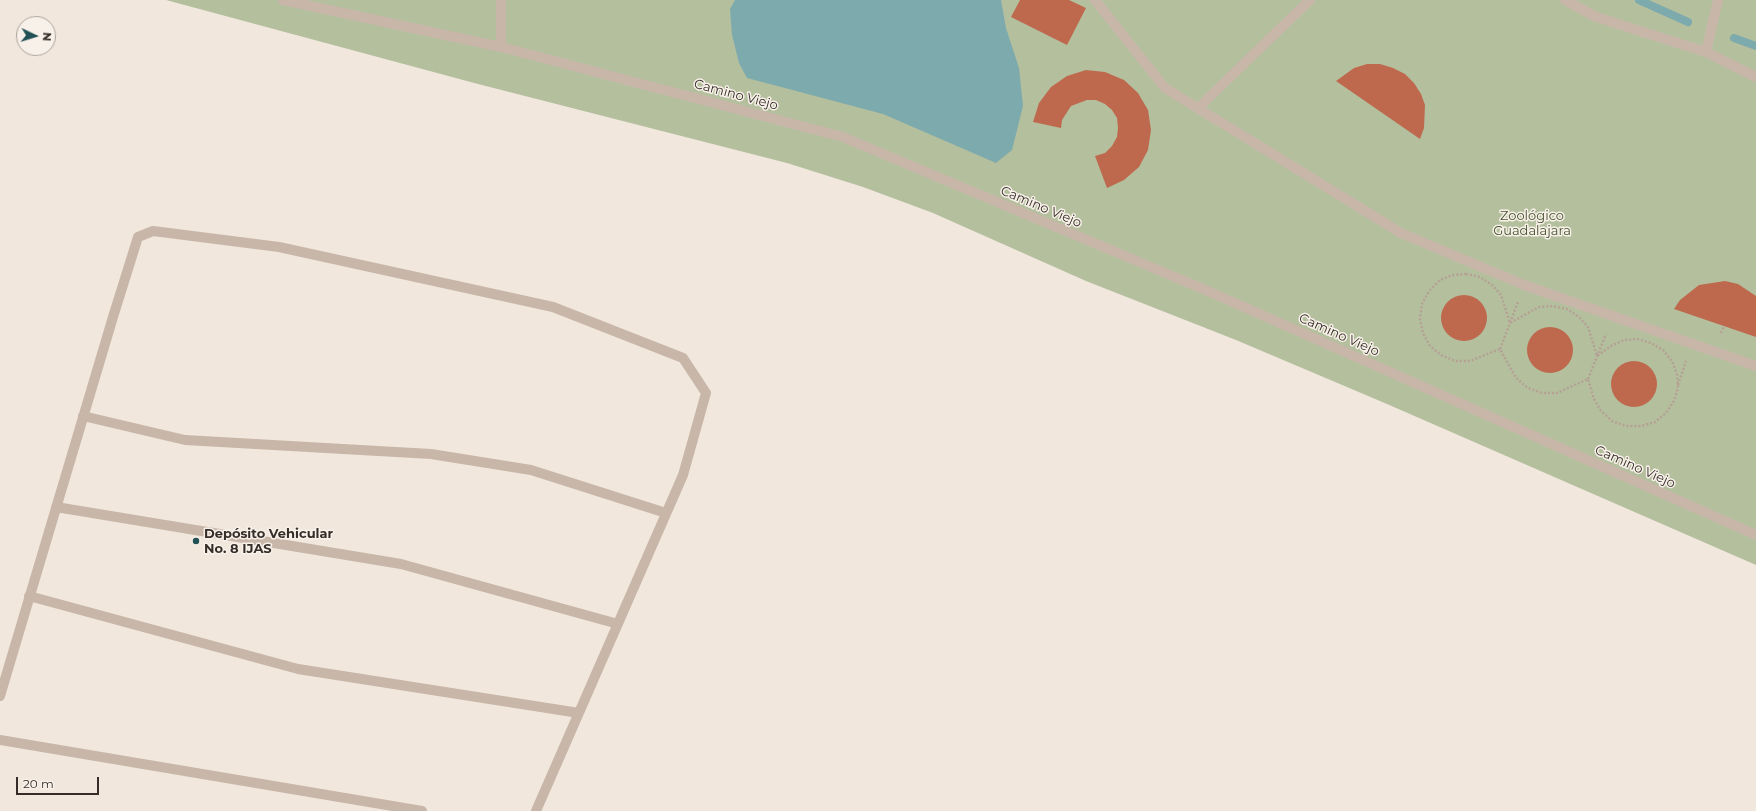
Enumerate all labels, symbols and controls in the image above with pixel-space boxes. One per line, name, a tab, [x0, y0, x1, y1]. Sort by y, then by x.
north arrow	[16, 16, 56, 56]
text: N	[40, 32, 54, 42]
street label: Camino Viejo	[692, 76, 780, 114]
street label: Camino Viejo	[998, 183, 1084, 231]
park label: Zoológico Guadalajara	[1493, 208, 1571, 239]
street label: Camino Viejo	[1296, 310, 1382, 360]
street label: Camino Viejo	[1592, 442, 1678, 492]
place label: Depósito Vehicular No. 8 IJAS	[204, 526, 333, 557]
marker: Depósito Vehicular No. 8 IJAS	[191, 536, 201, 546]
scale bar	[18, 769, 101, 795]
text: 20 m	[23, 776, 54, 791]

